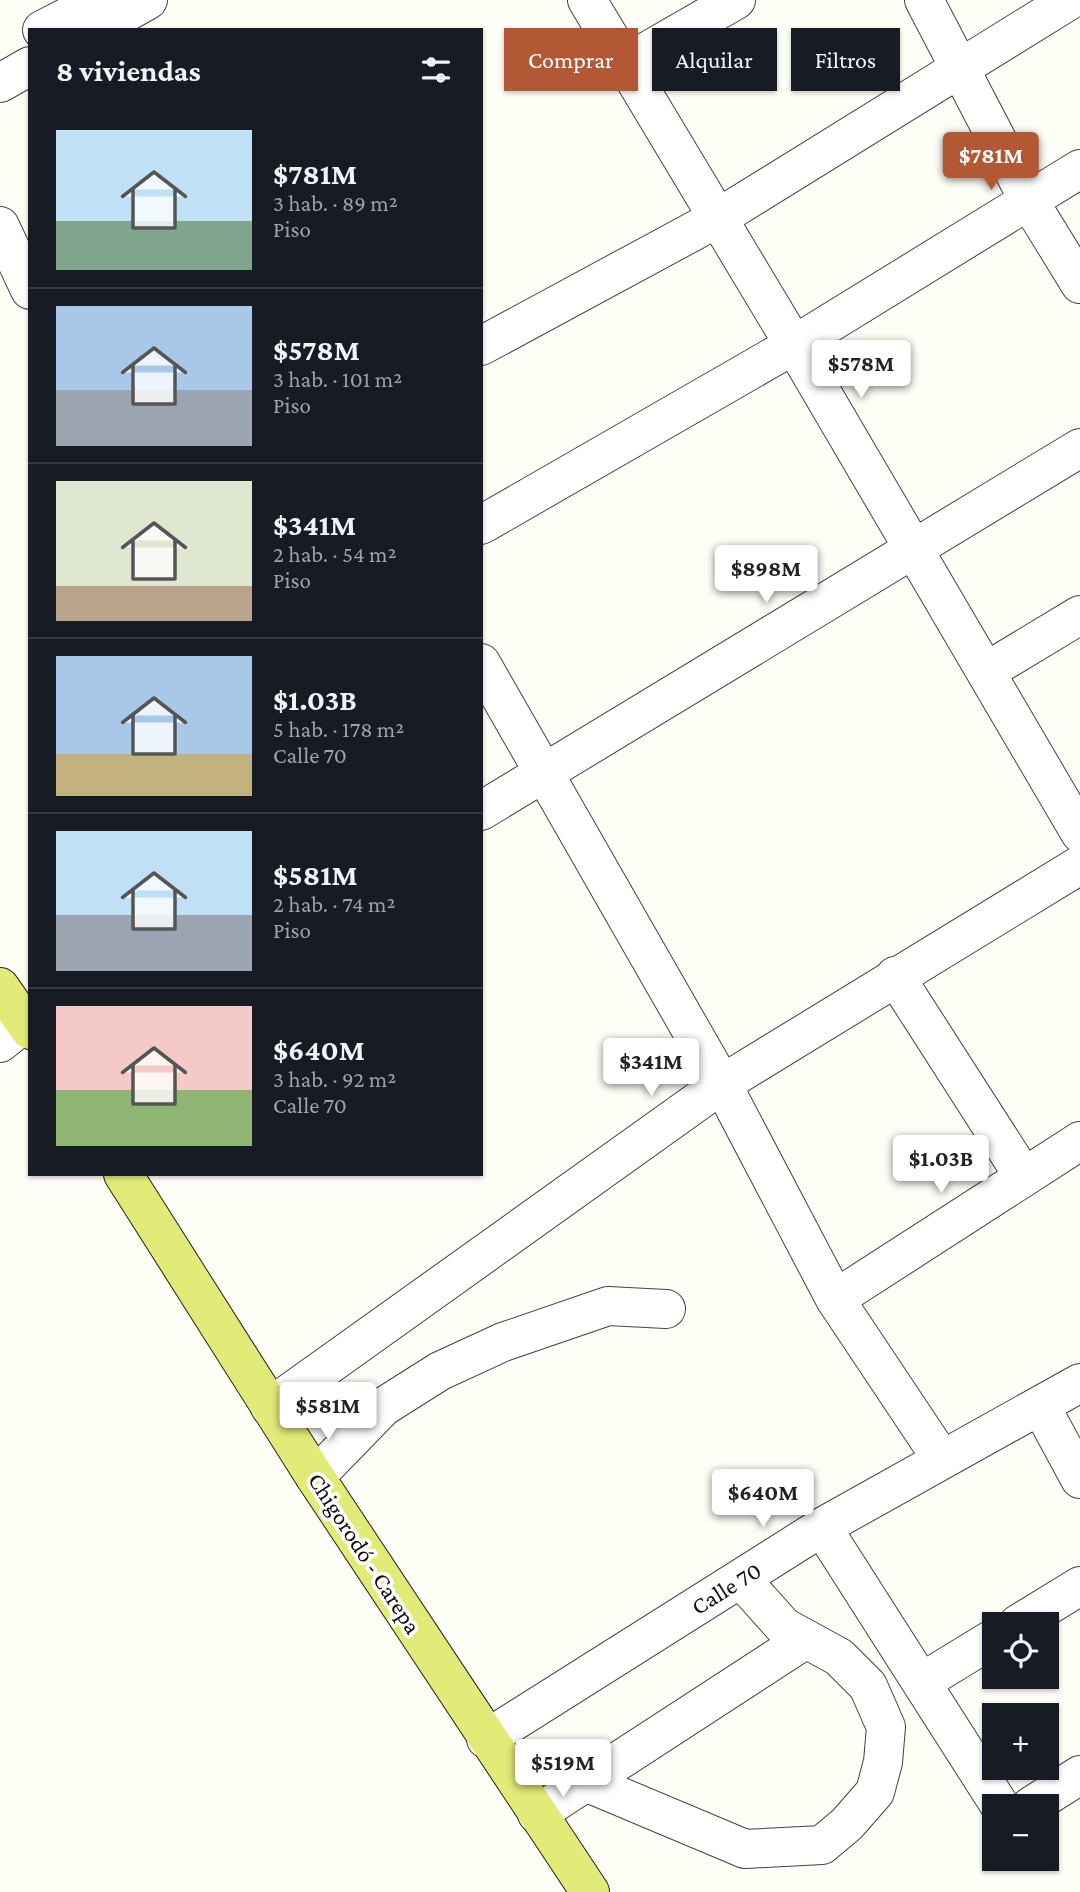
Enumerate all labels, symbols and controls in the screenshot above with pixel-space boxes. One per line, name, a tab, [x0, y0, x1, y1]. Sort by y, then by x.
chip: Comprar	[504, 28, 638, 91]
chip: Alquilar	[652, 28, 777, 91]
chip: Filtros	[791, 28, 900, 91]
icon: filters	[417, 51, 455, 89]
text: 8 viviendas	[56, 54, 201, 87]
pin: $781M	[942, 132, 1040, 192]
text: $781M	[959, 142, 1023, 168]
text: $781M	[273, 157, 357, 190]
icon: home	[112, 158, 196, 242]
text: 3 hab. · 89 m²	[273, 190, 398, 216]
text: Piso	[273, 216, 311, 242]
text: $578M	[273, 333, 360, 366]
icon: home	[112, 334, 196, 418]
pin: $578M	[812, 340, 910, 400]
text: $578M	[828, 350, 894, 376]
text: 3 hab. · 101 m²	[273, 366, 402, 392]
text: Piso	[273, 392, 311, 418]
text: $341M	[273, 508, 356, 541]
icon: home	[112, 509, 196, 593]
text: 2 hab. · 54 m²	[273, 541, 397, 567]
pin: $898M	[717, 546, 815, 605]
text: $898M	[731, 555, 801, 581]
text: Piso	[273, 567, 311, 593]
text: $1.03B	[273, 683, 357, 716]
icon: home	[112, 684, 196, 768]
text: 5 hab. · 178 m²	[273, 716, 404, 742]
text: Calle 70	[273, 742, 347, 768]
text: $581M	[273, 858, 358, 891]
icon: home	[112, 859, 196, 943]
text: 2 hab. · 74 m²	[273, 891, 396, 917]
text: Piso	[273, 917, 311, 943]
text: $640M	[273, 1033, 365, 1066]
icon: home	[112, 1034, 196, 1118]
pin: $341M	[602, 1038, 700, 1098]
text: $341M	[619, 1048, 683, 1074]
text: 3 hab. · 92 m²	[273, 1066, 396, 1092]
text: Calle 70	[273, 1092, 347, 1118]
pin: $1.03B	[884, 1136, 998, 1195]
text: $1.03B	[909, 1145, 973, 1171]
pin: $581M	[279, 1382, 377, 1442]
text: $581M	[296, 1392, 360, 1418]
street label: Chigorodó - Carepa	[303, 1468, 427, 1638]
pin: $640M	[714, 1470, 812, 1529]
text: $640M	[728, 1479, 798, 1505]
street label: Calle 70	[686, 1556, 766, 1620]
map controls	[982, 1612, 1059, 1871]
button: locate	[982, 1612, 1059, 1689]
button: +	[982, 1703, 1059, 1780]
pin: $519M	[514, 1740, 612, 1799]
text: $519M	[531, 1749, 595, 1775]
button: −	[982, 1794, 1059, 1871]

